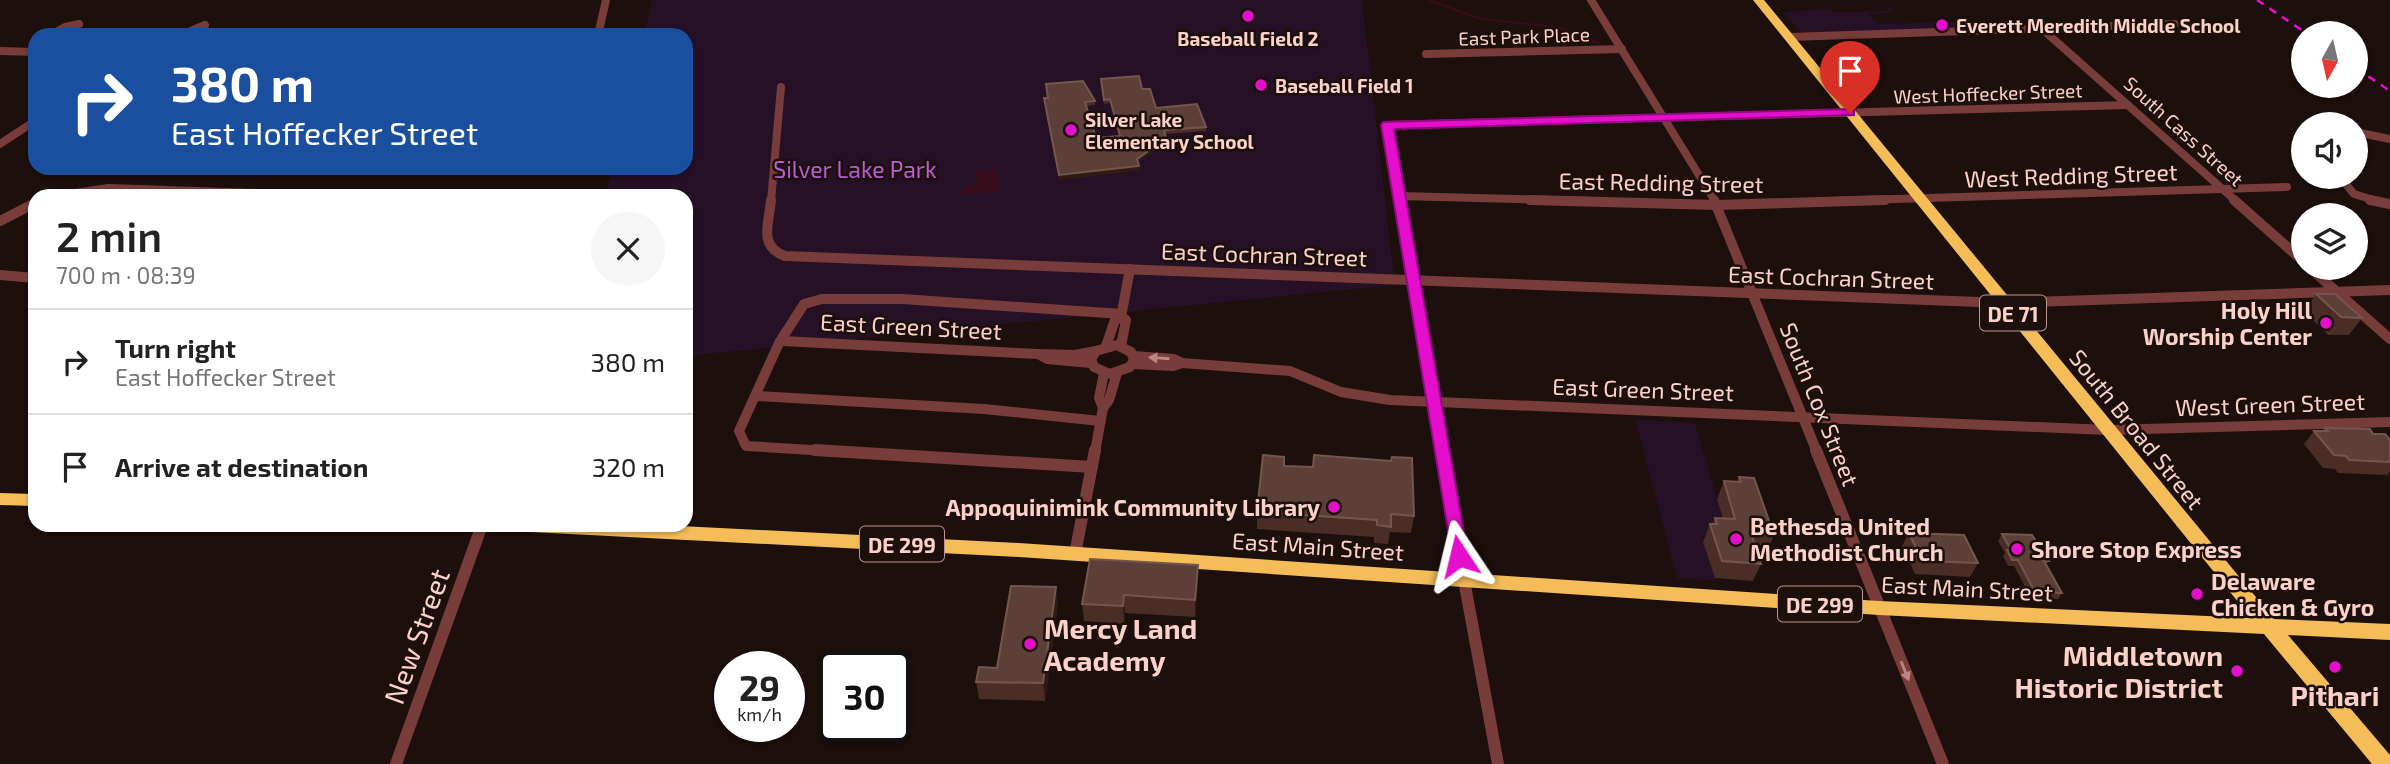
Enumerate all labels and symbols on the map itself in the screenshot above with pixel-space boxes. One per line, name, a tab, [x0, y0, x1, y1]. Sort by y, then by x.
marker: Baseball Field 2	[1240, 8, 1256, 24]
place label: Everett Meredith Middle School	[1956, 14, 2241, 37]
marker: Everett Meredith Middle School	[1934, 17, 1950, 33]
north arrow	[2291, 21, 2368, 98]
street label: East Park Place	[1458, 22, 1590, 50]
place label: Baseball Field 2	[1177, 27, 1319, 50]
pin	[1820, 41, 1880, 113]
street label: South Cass Street	[2120, 71, 2248, 191]
place label: Baseball Field 1	[1275, 74, 1414, 97]
marker: Baseball Field 1	[1253, 77, 1269, 93]
street label: West Hoffecker Street	[1893, 78, 2083, 108]
place label: Silver Lake Elementary School	[1085, 108, 1255, 154]
marker: Silver Lake Elementary School	[1063, 122, 1079, 138]
park label: Silver Lake Park	[773, 155, 937, 183]
street label: West Redding Street	[1964, 157, 2178, 193]
street label: East Redding Street	[1558, 166, 1764, 198]
street label: East Cochran Street	[1161, 236, 1368, 272]
street label: East Cochran Street	[1728, 259, 1935, 295]
road number: DE 71	[1980, 296, 2046, 330]
place label: Holy Hill Worship Center	[2143, 296, 2312, 350]
street label: East Green Street	[820, 307, 1003, 345]
marker: Holy Hill Worship Center	[2318, 315, 2334, 331]
street label: South Cox Street	[1775, 318, 1866, 490]
street label: South Broad Street	[2064, 343, 2210, 515]
one-way arrow	[1147, 352, 1169, 363]
street label: East Green Street	[1552, 372, 1734, 406]
street label: West Green Street	[2175, 387, 2366, 421]
place label: Appoquinimink Community Library	[945, 493, 1320, 521]
marker: Appoquinimink Community Library	[1326, 499, 1342, 515]
place label: Bethesda United Methodist Church	[1750, 512, 1944, 566]
position arrow	[1422, 519, 1496, 593]
road number: DE 299	[860, 526, 944, 562]
street label: East Main Street	[1231, 526, 1405, 566]
marker: Bethesda United Methodist Church	[1728, 531, 1744, 547]
place label: Shore Stop Express	[2031, 535, 2242, 563]
marker: Shore Stop Express	[2009, 541, 2025, 557]
street label: New Street	[376, 564, 456, 708]
place label: Delaware Chicken & Gyro	[2211, 567, 2374, 621]
street label: East Main Street	[1880, 570, 2054, 606]
road number: DE 299	[1778, 586, 1862, 622]
marker: Delaware Chicken & Gyro	[2189, 586, 2205, 602]
place label: Mercy Land Academy	[1044, 611, 1197, 677]
marker: Mercy Land Academy	[1022, 636, 1038, 652]
place label: Middletown Historic District	[2014, 638, 2223, 704]
speed limit sign: 30	[819, 651, 910, 742]
marker: Pithari	[2327, 659, 2343, 675]
one-way arrow	[1899, 661, 1910, 682]
marker: Middletown Historic District	[2229, 663, 2245, 679]
place label: Pithari	[2291, 678, 2379, 712]

